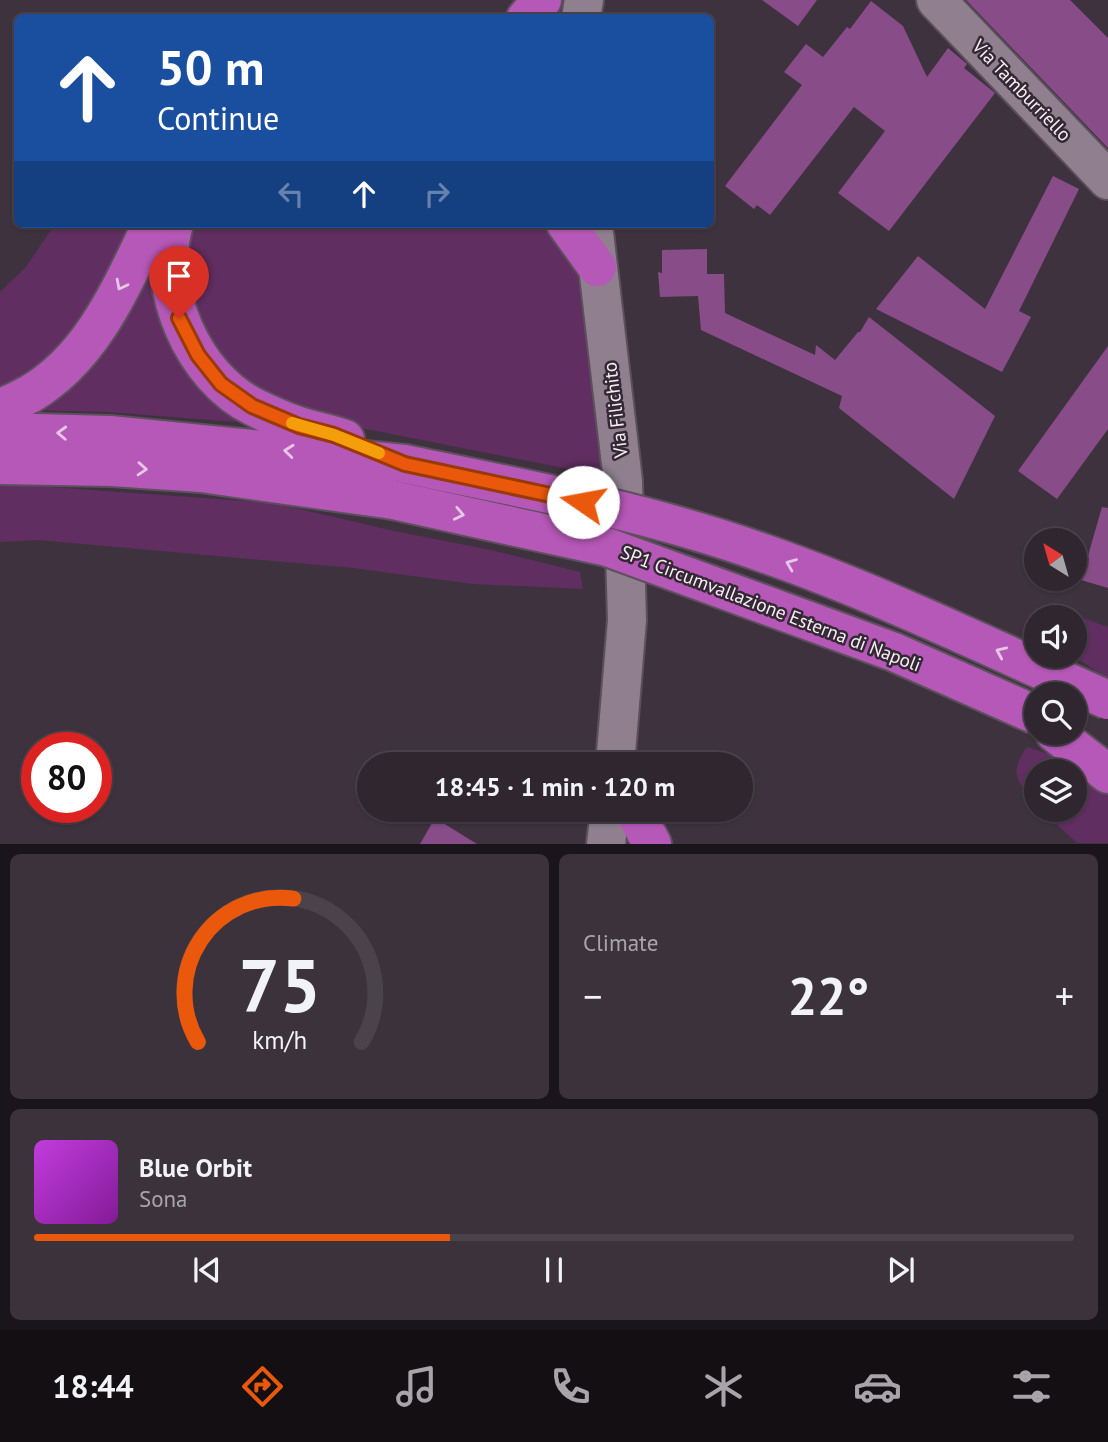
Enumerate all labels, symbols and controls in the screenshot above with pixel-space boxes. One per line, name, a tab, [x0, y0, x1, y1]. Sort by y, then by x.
street label: Via Tamburriello	[967, 33, 1077, 146]
text: 50 m	[157, 35, 264, 99]
icon: ahead	[42, 42, 133, 133]
text: Continue	[157, 97, 279, 139]
icon: left	[272, 175, 310, 213]
icon: ahead	[345, 175, 383, 213]
icon: right	[418, 175, 456, 213]
pin	[149, 246, 209, 318]
icon: arrive	[160, 257, 198, 295]
one-way arrow	[116, 278, 130, 290]
street label: Via Filichito	[597, 361, 633, 460]
one-way arrow	[56, 425, 67, 441]
one-way arrow	[283, 444, 294, 459]
one-way arrow	[136, 461, 147, 476]
position arrow	[546, 465, 620, 539]
one-way arrow	[453, 506, 465, 521]
north arrow	[1024, 528, 1087, 592]
map controls	[1024, 528, 1087, 822]
street label: SP1 Circumvallazione Esterna di Napoli	[617, 539, 925, 677]
one-way arrow	[786, 558, 798, 572]
button: sound	[1024, 605, 1087, 668]
one-way arrow	[996, 646, 1008, 660]
button: search	[1024, 682, 1087, 745]
speed limit sign: 80	[21, 732, 112, 823]
button: layers	[1024, 759, 1087, 822]
text: 18:45 · 1 min · 120 m	[435, 770, 675, 803]
text: Climate	[583, 928, 658, 957]
text: 75	[238, 939, 321, 1033]
text: 22°	[788, 962, 869, 1029]
text: −	[583, 971, 602, 1020]
text: +	[1055, 971, 1074, 1020]
text: km/h	[252, 1024, 307, 1056]
text: Blue Orbit	[139, 1151, 252, 1184]
text: Sona	[139, 1184, 188, 1213]
icon: previous	[188, 1251, 226, 1289]
icon: pause	[535, 1251, 573, 1289]
icon: next	[882, 1251, 920, 1289]
icon: directions	[238, 1362, 287, 1411]
icon: music	[392, 1362, 441, 1411]
icon: phone	[546, 1362, 595, 1411]
icon: climate	[699, 1362, 748, 1411]
icon: car	[853, 1362, 902, 1411]
icon: filters	[1007, 1362, 1056, 1411]
text: 18:44	[52, 1365, 134, 1407]

